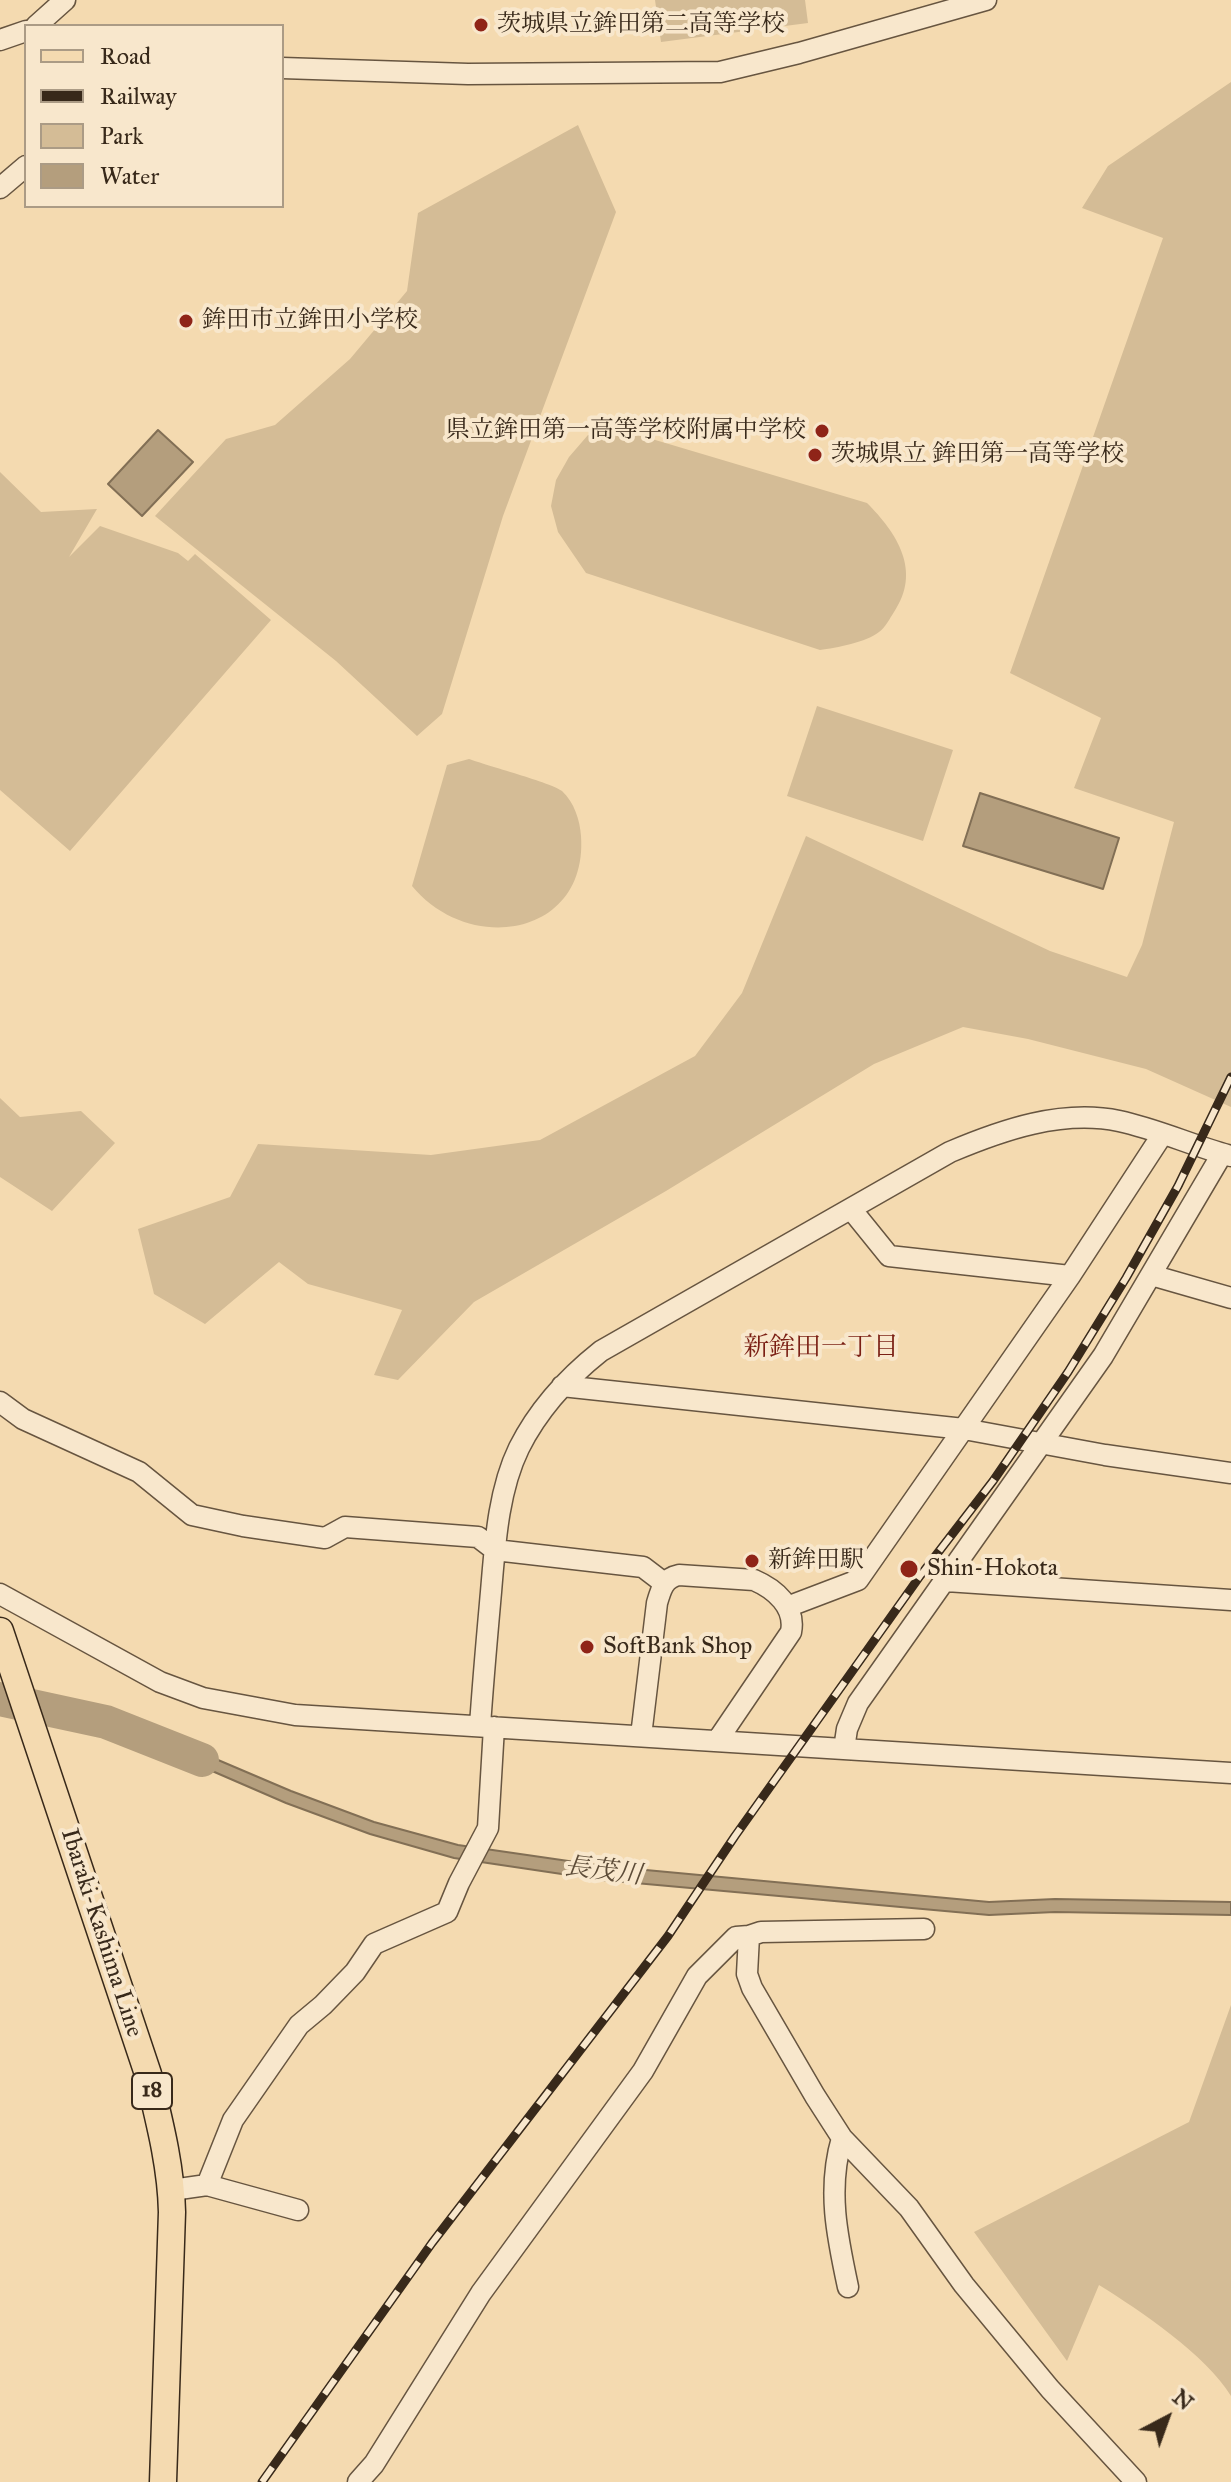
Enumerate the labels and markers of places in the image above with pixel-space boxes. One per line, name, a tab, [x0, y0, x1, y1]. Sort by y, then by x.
place label: 茨城県立鉾田第二高等学校	[497, 11, 785, 39]
marker: 茨城県立鉾田第二高等学校	[472, 16, 490, 34]
place label: 鉾田市立鉾田小学校	[202, 307, 418, 335]
marker: 鉾田市立鉾田小学校	[177, 312, 195, 330]
place label: 県立鉾田第一高等学校附属中学校	[446, 417, 806, 445]
marker: 県立鉾田第一高等学校附属中学校	[813, 422, 831, 440]
place label: 茨城県立 鉾田第一高等学校	[831, 441, 1124, 469]
marker: 茨城県立 鉾田第一高等学校	[806, 446, 824, 464]
place label: 新鉾田駅	[768, 1547, 864, 1575]
marker: 新鉾田駅	[743, 1552, 761, 1570]
place label: Shin-Hokota	[927, 1555, 1058, 1583]
marker: Shin-Hokota	[898, 1558, 920, 1580]
place label: SoftBank Shop	[603, 1633, 752, 1661]
marker: SoftBank Shop	[578, 1638, 596, 1656]

